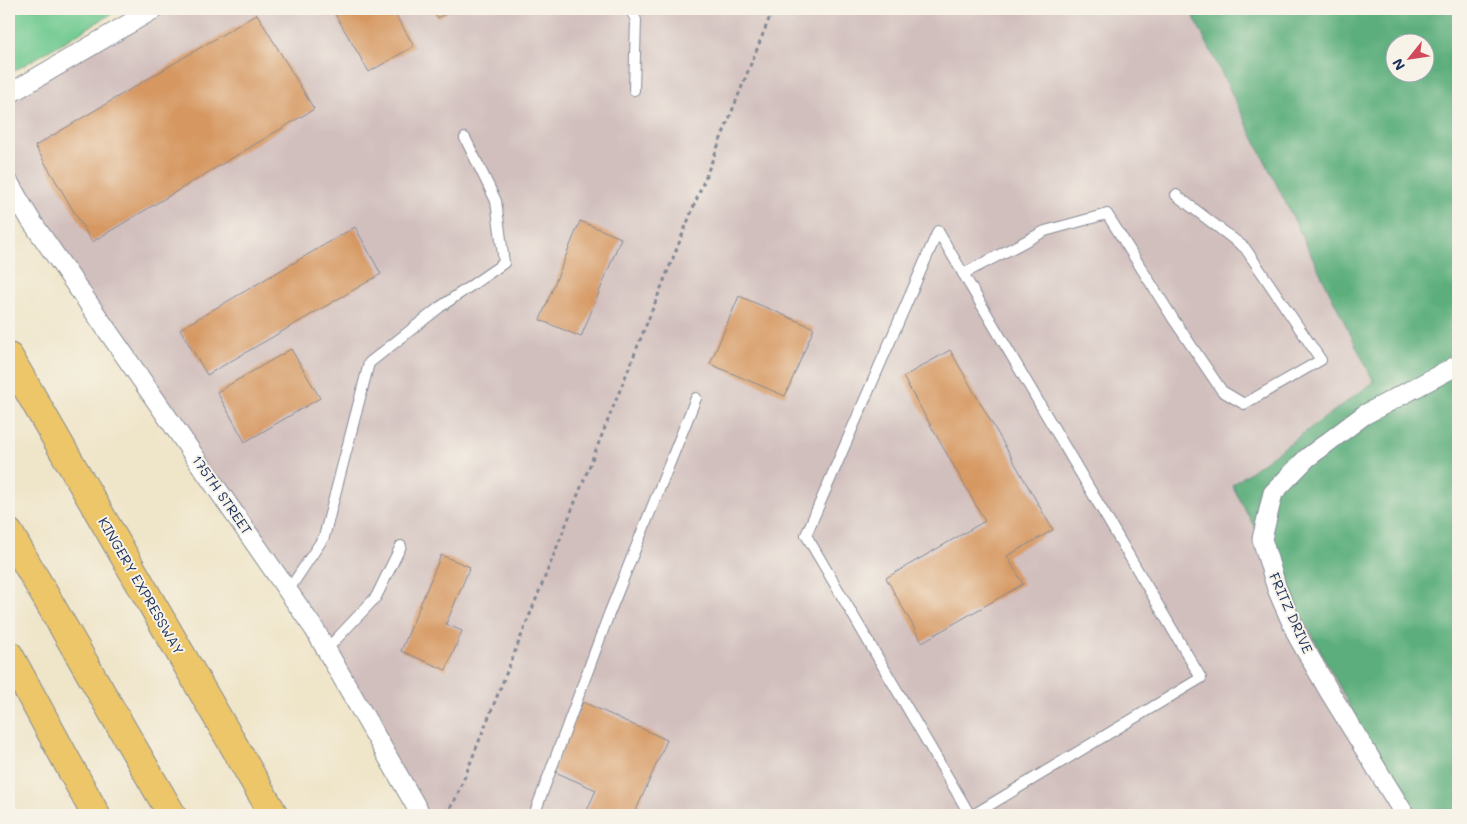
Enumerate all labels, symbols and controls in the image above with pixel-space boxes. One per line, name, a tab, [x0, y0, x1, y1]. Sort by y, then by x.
north arrow	[1384, 32, 1434, 82]
text: N	[1387, 55, 1409, 74]
street label: 175TH STREET	[188, 451, 257, 538]
street label: KINGERY EXPRESSWAY	[94, 514, 189, 658]
street label: FRITZ DRIVE	[1265, 569, 1318, 656]

